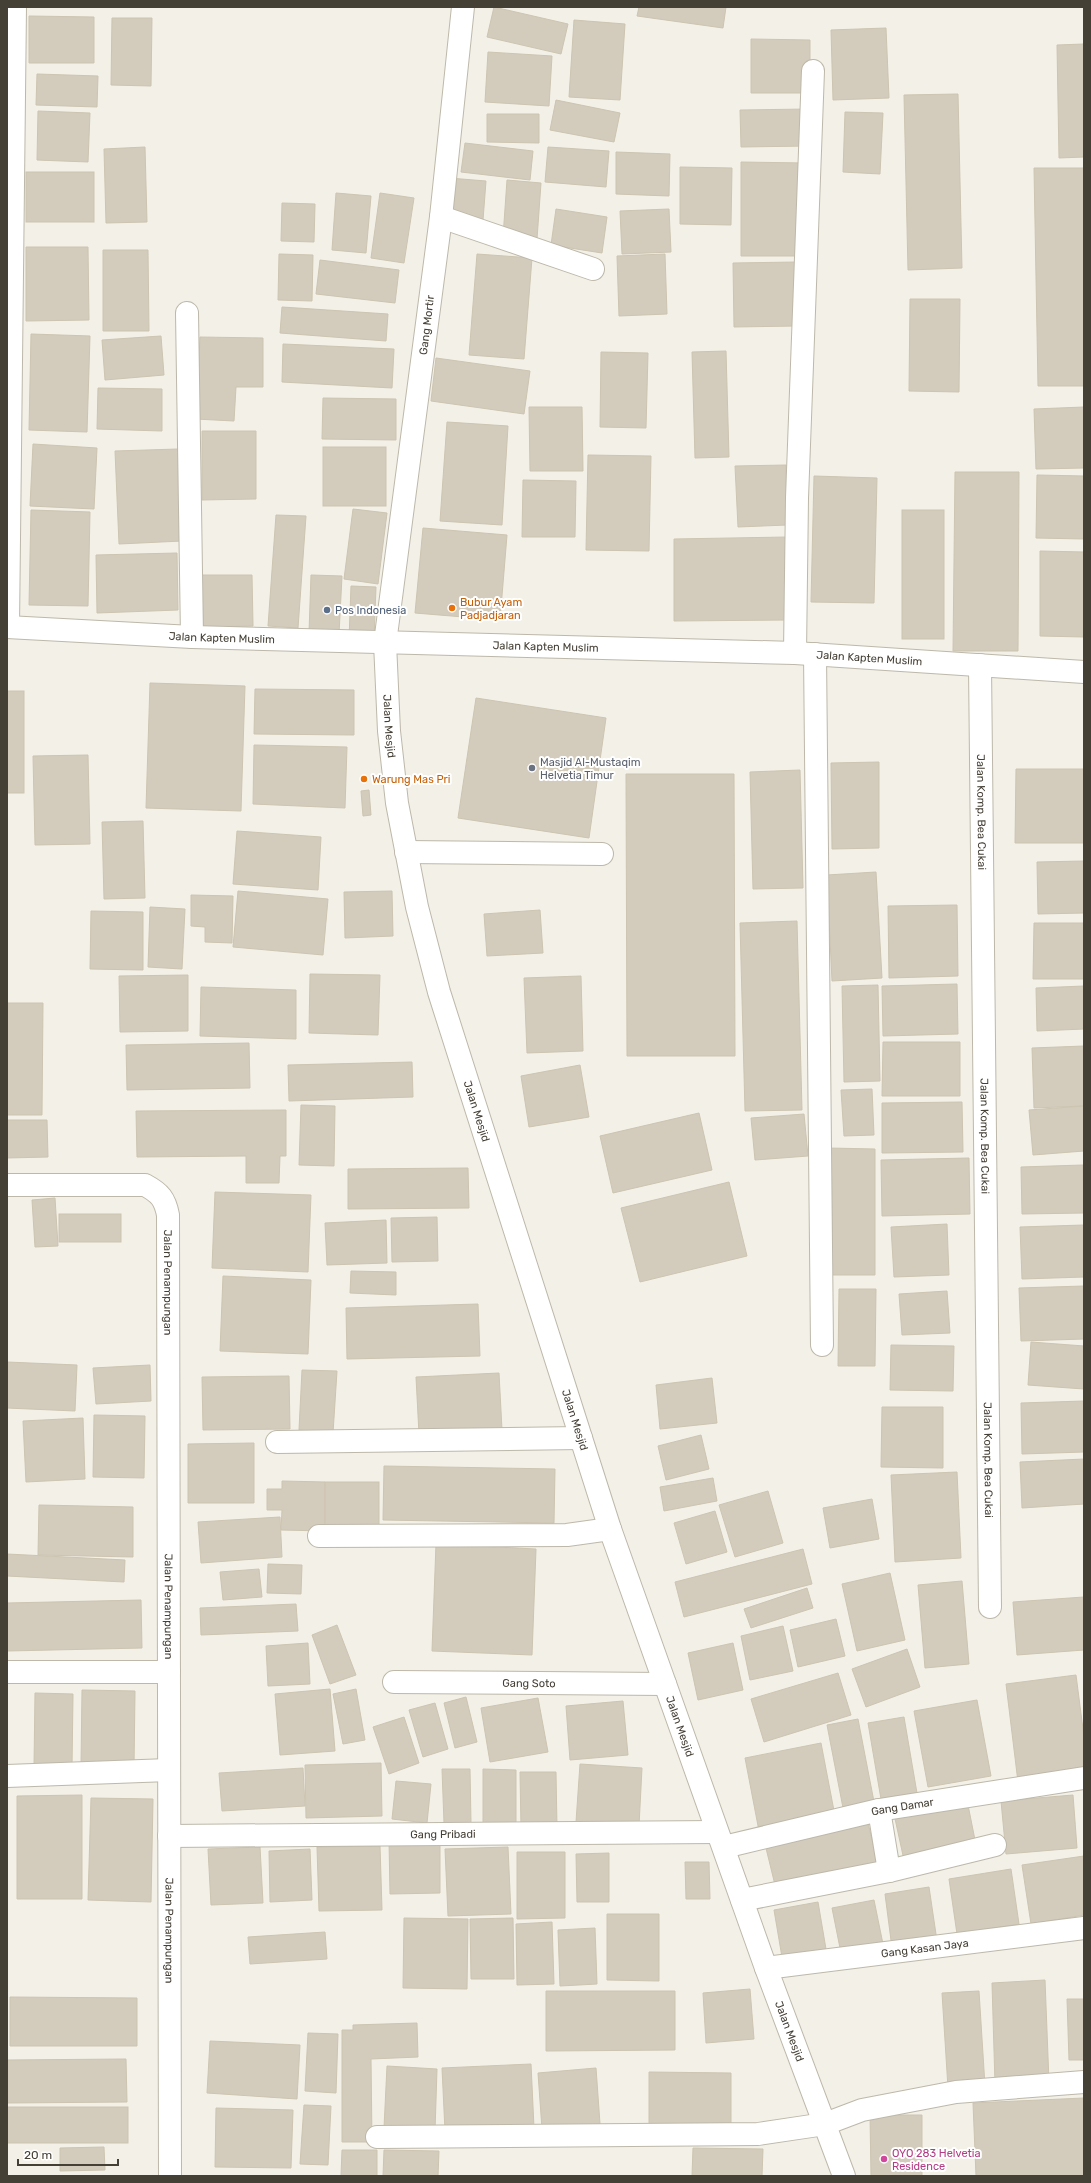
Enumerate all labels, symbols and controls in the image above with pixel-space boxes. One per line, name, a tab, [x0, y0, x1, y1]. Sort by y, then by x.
street label: Gang Mortir	[417, 294, 437, 356]
place label: Bubur Ayam Padjadjaran	[460, 596, 522, 622]
marker: Bubur Ayam Padjadjaran	[447, 603, 457, 613]
place label: Pos Indonesia	[335, 604, 406, 617]
marker: Pos Indonesia	[322, 605, 332, 615]
street label: Jalan Kapten Muslim	[168, 629, 275, 646]
street label: Jalan Kapten Muslim	[492, 638, 599, 654]
street label: Jalan Kapten Muslim	[816, 648, 923, 668]
street label: Jalan Mesjid	[381, 694, 398, 758]
street label: Jalan Komp. Bea Cukai	[974, 754, 989, 870]
place label: Masjid Al-Mustaqim Helvetia Timur	[540, 756, 641, 782]
marker: Masjid Al-Mustaqim Helvetia Timur	[527, 763, 537, 773]
place label: Warung Mas Pri	[372, 773, 450, 786]
marker: Warung Mas Pri	[359, 774, 369, 784]
street label: Jalan Komp. Bea Cukai	[978, 1078, 992, 1194]
street label: Jalan Mesjid	[461, 1079, 493, 1143]
street label: Jalan Penampungan	[162, 1229, 175, 1335]
street label: Jalan Mesjid	[559, 1387, 591, 1452]
street label: Jalan Komp. Bea Cukai	[981, 1402, 996, 1518]
street label: Jalan Penampungan	[162, 1553, 175, 1659]
street label: Gang Soto	[502, 1676, 556, 1690]
street label: Jalan Mesjid	[663, 1694, 697, 1758]
street label: Gang Damar	[870, 1795, 935, 1818]
street label: Gang Pribadi	[410, 1827, 476, 1841]
street label: Jalan Penampungan	[163, 1877, 176, 1983]
street label: Gang Kasan Jaya	[880, 1936, 969, 1960]
street label: Jalan Mesjid	[772, 1999, 807, 2063]
scale bar	[18, 2141, 118, 2167]
place label: OYO 283 Helvetia Residence	[892, 2147, 981, 2173]
text: 20 m	[24, 2148, 52, 2162]
marker: OYO 283 Helvetia Residence	[879, 2154, 889, 2164]

